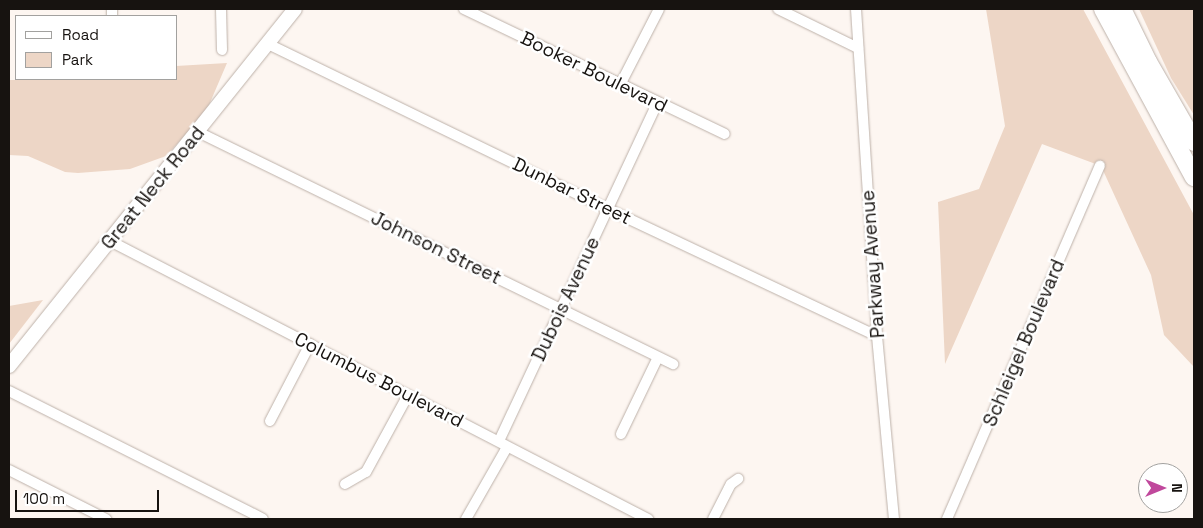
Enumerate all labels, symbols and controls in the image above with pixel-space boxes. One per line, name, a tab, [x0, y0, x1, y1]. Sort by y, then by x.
legend	[15, 15, 178, 80]
text: Road	[62, 25, 99, 44]
street label: Booker Boulevard	[517, 27, 671, 117]
text: Park	[62, 50, 93, 69]
street label: Great Neck Road	[96, 122, 210, 254]
street label: Dunbar Street	[509, 152, 635, 230]
street label: Parkway Avenue	[856, 189, 890, 339]
street label: Johnson Street	[367, 207, 505, 289]
street label: Dubois Avenue	[527, 233, 605, 365]
street label: Schleigel Boulevard	[978, 256, 1070, 430]
street label: Columbus Boulevard	[291, 327, 467, 433]
north arrow	[1138, 463, 1188, 513]
scale bar	[18, 480, 161, 512]
text: N	[1168, 483, 1186, 493]
text: 100 m	[23, 489, 65, 508]

